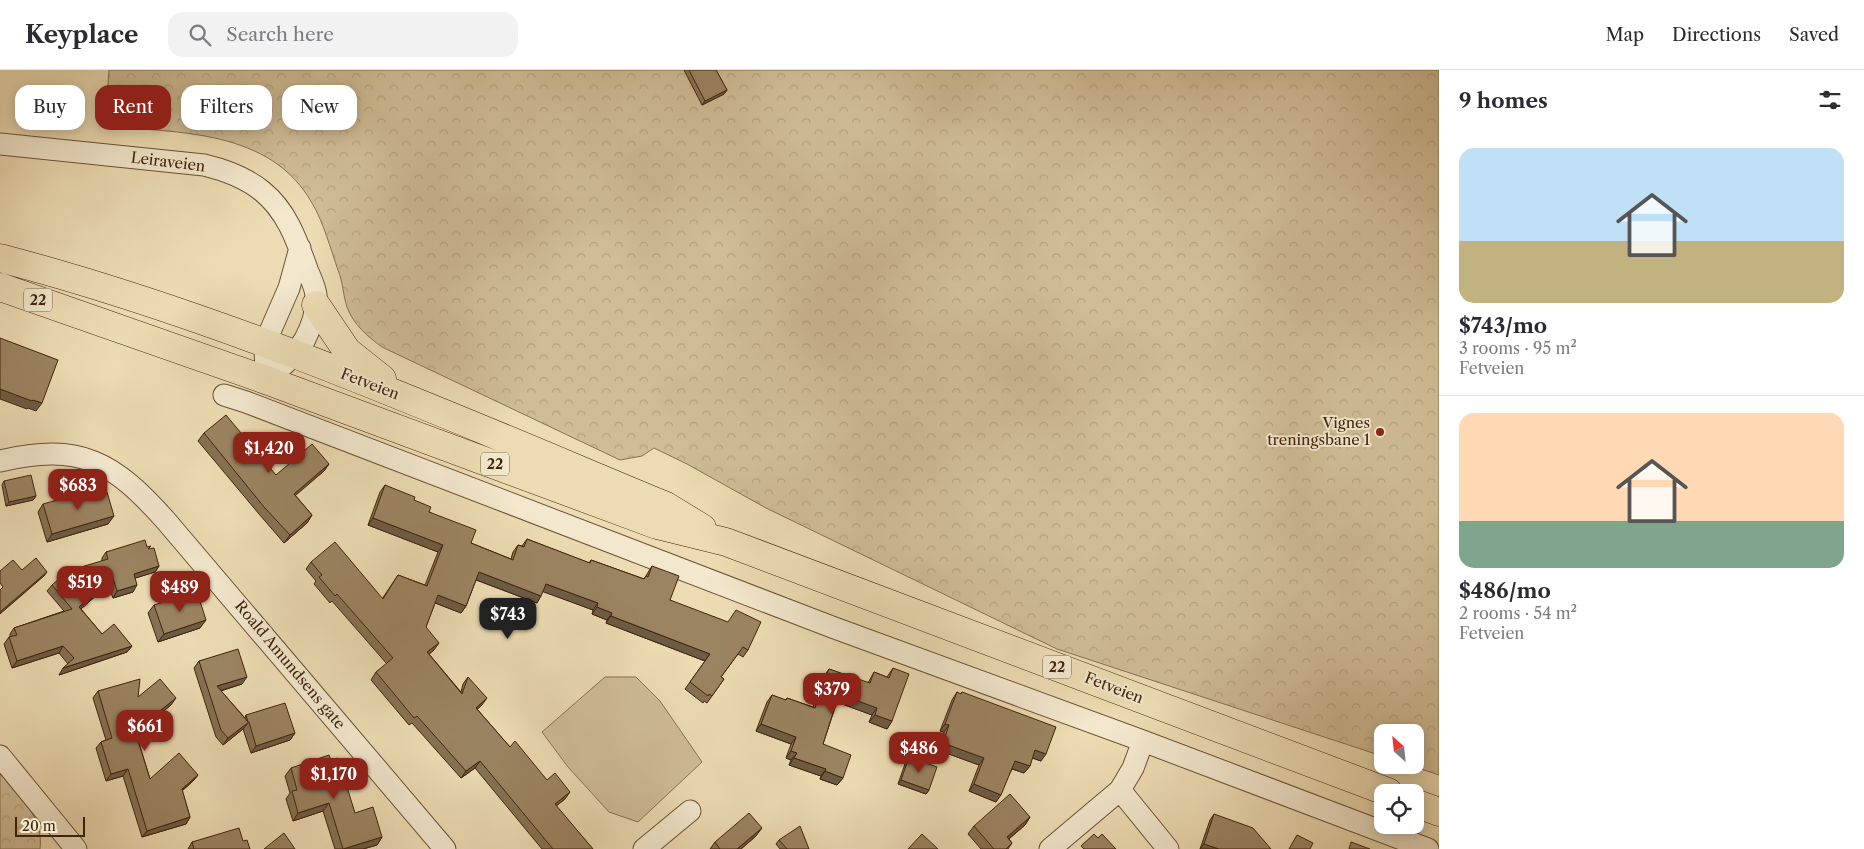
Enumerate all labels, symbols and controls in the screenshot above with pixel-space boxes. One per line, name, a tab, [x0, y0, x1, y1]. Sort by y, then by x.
search box	[168, 12, 518, 57]
text: Keyplace	[25, 20, 138, 49]
icon: search	[186, 21, 214, 49]
text: Search here	[226, 23, 334, 46]
text: Map	[1605, 24, 1644, 46]
text: Directions	[1672, 24, 1761, 46]
text: Saved	[1789, 24, 1839, 46]
chip: Buy	[15, 85, 85, 130]
chip: Rent	[95, 85, 171, 130]
chip: Filters	[181, 85, 272, 130]
chip: New	[282, 85, 357, 130]
icon: filters	[1816, 86, 1844, 114]
text: 9 homes	[1459, 88, 1548, 113]
street label: Leiraveien	[130, 148, 207, 176]
icon: home	[1607, 180, 1697, 270]
road number: 22	[24, 288, 52, 312]
text: $743/mo	[1459, 313, 1547, 338]
text: 3 rooms · 95 m²	[1459, 338, 1577, 358]
text: Fetveien	[1459, 358, 1524, 378]
street label: Fetveien	[338, 364, 403, 404]
place label: Vignes treningsbane 1	[1267, 413, 1371, 449]
marker: Vignes treningsbane 1	[1374, 426, 1386, 438]
pin: $1,420	[228, 432, 310, 474]
text: $1,420	[244, 438, 294, 458]
icon: home	[1607, 446, 1697, 536]
road number: 22	[481, 452, 509, 476]
pin: $683	[48, 468, 108, 511]
text: $683	[59, 475, 97, 495]
pin: $519	[55, 566, 115, 608]
pin: $489	[150, 570, 210, 613]
text: $519	[68, 572, 102, 592]
text: $489	[161, 577, 199, 597]
text: $486/mo	[1459, 578, 1551, 603]
street label: Roald Amundsens gate	[231, 596, 350, 733]
pin: $743	[478, 598, 538, 640]
text: 2 rooms · 54 m²	[1459, 603, 1577, 623]
text: $743	[490, 604, 526, 624]
text: Fetveien	[1459, 623, 1524, 643]
road number: 22	[1043, 656, 1071, 678]
street label: Fetveien	[1082, 668, 1147, 708]
pin: $379	[802, 672, 862, 715]
text: $379	[814, 679, 850, 699]
pin: $661	[115, 710, 175, 752]
text: $661	[127, 716, 163, 736]
north arrow	[1374, 724, 1424, 774]
map controls	[1374, 724, 1424, 834]
pin: $486	[889, 732, 949, 774]
text: $486	[900, 738, 938, 758]
pin: $1,170	[293, 758, 375, 800]
text: $1,170	[311, 764, 357, 784]
button: locate	[1374, 784, 1424, 834]
scale bar	[15, 814, 85, 837]
text: 20 m	[22, 817, 56, 835]

